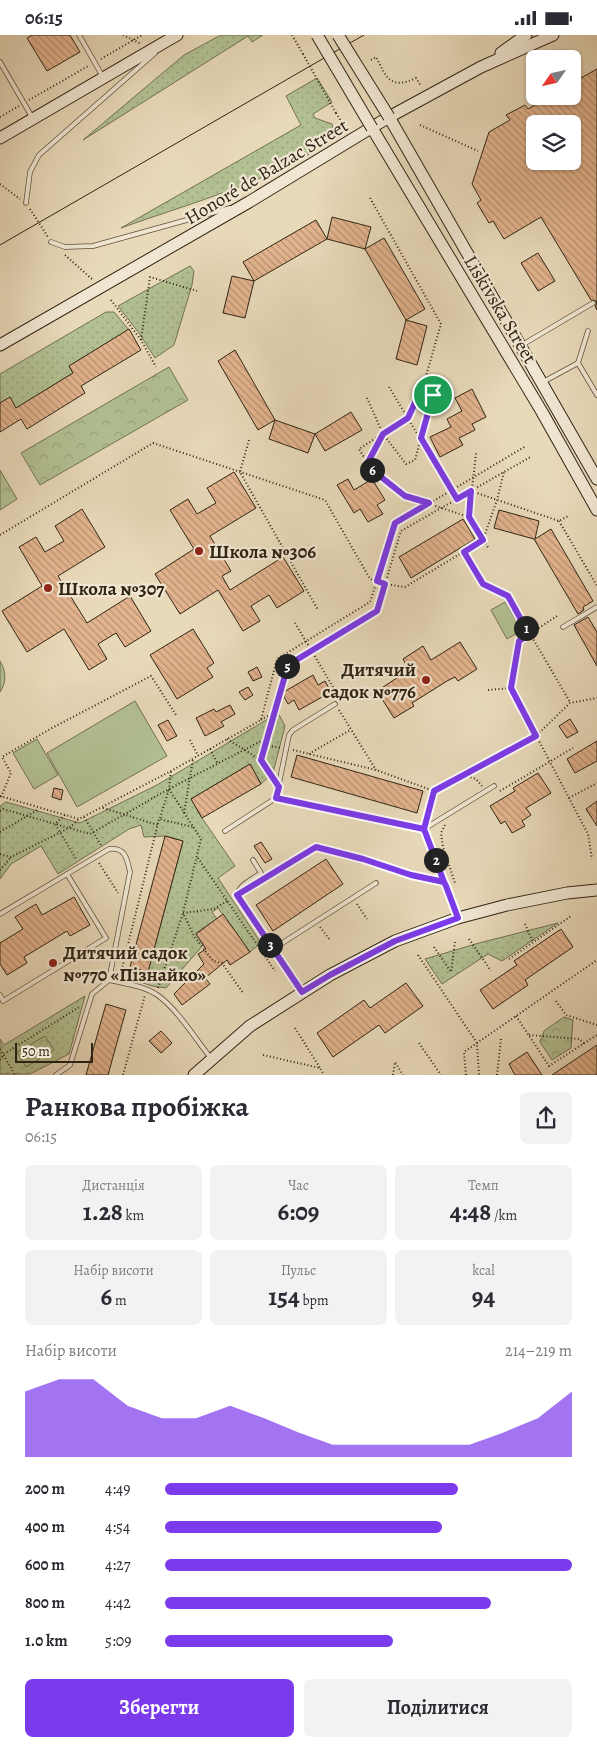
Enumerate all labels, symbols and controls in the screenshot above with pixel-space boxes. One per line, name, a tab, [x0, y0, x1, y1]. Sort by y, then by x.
text: 06:15	[25, 5, 63, 31]
north arrow	[526, 50, 581, 105]
map controls	[526, 50, 581, 170]
street label: Honoré de Balzac Street	[180, 113, 353, 231]
button: layers	[526, 115, 581, 170]
street label: Liskivska Street	[458, 251, 543, 368]
pin	[412, 374, 454, 416]
icon: arrive	[419, 381, 447, 409]
pin: 6	[360, 457, 384, 483]
text: 6	[369, 461, 376, 480]
place label: Школа №306	[209, 539, 316, 565]
marker: Школа №306	[193, 545, 205, 557]
place label: Школа №307	[58, 576, 165, 602]
marker: Школа №307	[42, 582, 54, 594]
pin: 1	[514, 615, 538, 641]
text: 1	[524, 619, 529, 638]
pin: 5	[274, 653, 300, 679]
text: 5	[285, 657, 290, 676]
place label: Дитячий садок №776	[322, 657, 416, 705]
marker: Дитячий садок №776	[420, 674, 432, 686]
pin: 2	[424, 847, 448, 873]
text: 2	[433, 851, 440, 870]
pin: 3	[258, 933, 282, 957]
text: 3	[267, 936, 274, 955]
place label: Дитячий садок №770 «Пізнайко»	[63, 940, 207, 988]
marker: Дитячий садок №770 «Пізнайко»	[47, 957, 59, 969]
scale bar	[15, 1039, 92, 1063]
text: 50 m	[22, 1042, 50, 1061]
text: Ранкова пробіжка	[25, 1088, 249, 1126]
button: share	[520, 1092, 572, 1144]
text: 06:15	[25, 1126, 57, 1148]
text: Дистанція	[82, 1176, 145, 1195]
text: Час	[288, 1176, 309, 1195]
text: Темп	[468, 1176, 499, 1195]
text: 1.28	[83, 1195, 123, 1229]
text: 6:09	[278, 1195, 319, 1229]
text: 4:48	[450, 1195, 491, 1229]
text: km	[123, 1206, 144, 1225]
text: /km	[491, 1206, 517, 1225]
text: Набір висоти	[73, 1261, 154, 1280]
text: Пульс	[281, 1261, 316, 1280]
text: kcal	[472, 1261, 495, 1280]
text: 6	[100, 1280, 112, 1314]
text: 154	[268, 1280, 300, 1314]
text: 94	[472, 1280, 495, 1314]
text: m	[112, 1291, 127, 1310]
text: bpm	[300, 1291, 329, 1310]
text: Набір висоти	[25, 1340, 117, 1362]
text: 214–219 m	[505, 1340, 572, 1362]
text: 200 m	[25, 1478, 65, 1500]
text: 4:49	[105, 1478, 131, 1500]
text: 400 m	[25, 1516, 65, 1538]
text: 4:54	[105, 1516, 130, 1538]
text: 600 m	[25, 1554, 65, 1576]
text: 4:27	[105, 1554, 130, 1576]
text: 800 m	[25, 1592, 65, 1614]
text: 4:42	[105, 1592, 131, 1614]
text: 1.0 km	[25, 1630, 68, 1652]
text: 5:09	[105, 1630, 132, 1652]
button: Зберегти	[25, 1679, 294, 1737]
button: Поділитися	[304, 1679, 572, 1737]

